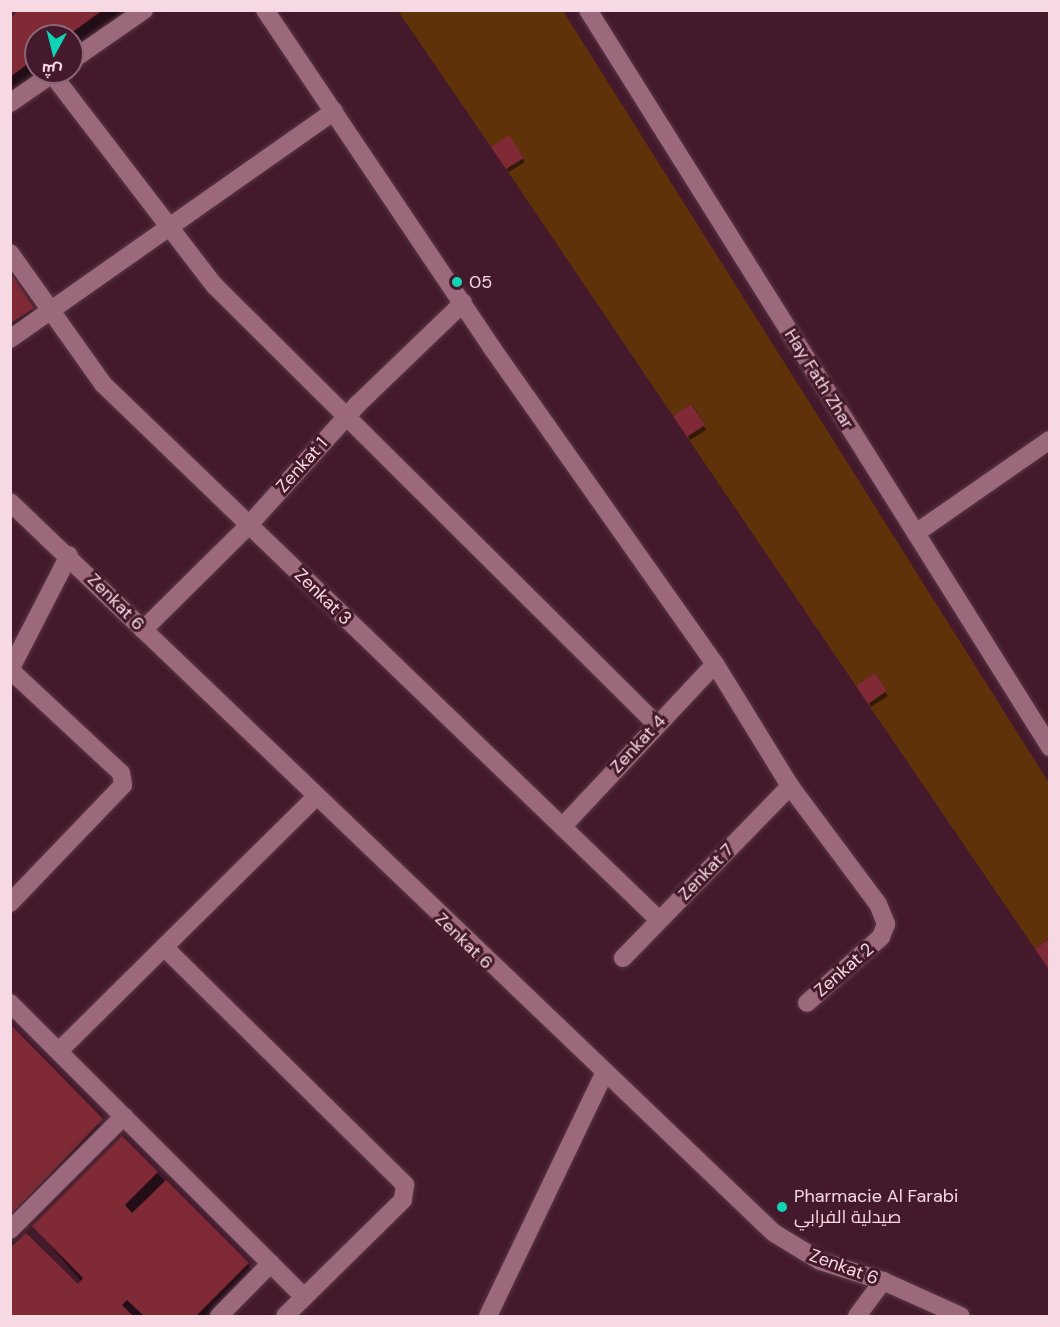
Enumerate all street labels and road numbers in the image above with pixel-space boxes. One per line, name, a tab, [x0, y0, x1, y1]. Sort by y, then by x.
street label: Hay Fath Zhar	[780, 325, 858, 433]
street label: Zenkat 1	[272, 433, 332, 497]
street label: Zenkat 3	[290, 564, 356, 630]
street label: Zenkat 6	[83, 569, 149, 635]
street label: Zenkat 4	[606, 710, 670, 778]
street label: Zenkat 7	[674, 839, 738, 905]
street label: Zenkat 6	[431, 908, 497, 974]
street label: Zenkat 2	[810, 939, 878, 1001]
street label: Zenkat 6	[806, 1245, 882, 1289]

